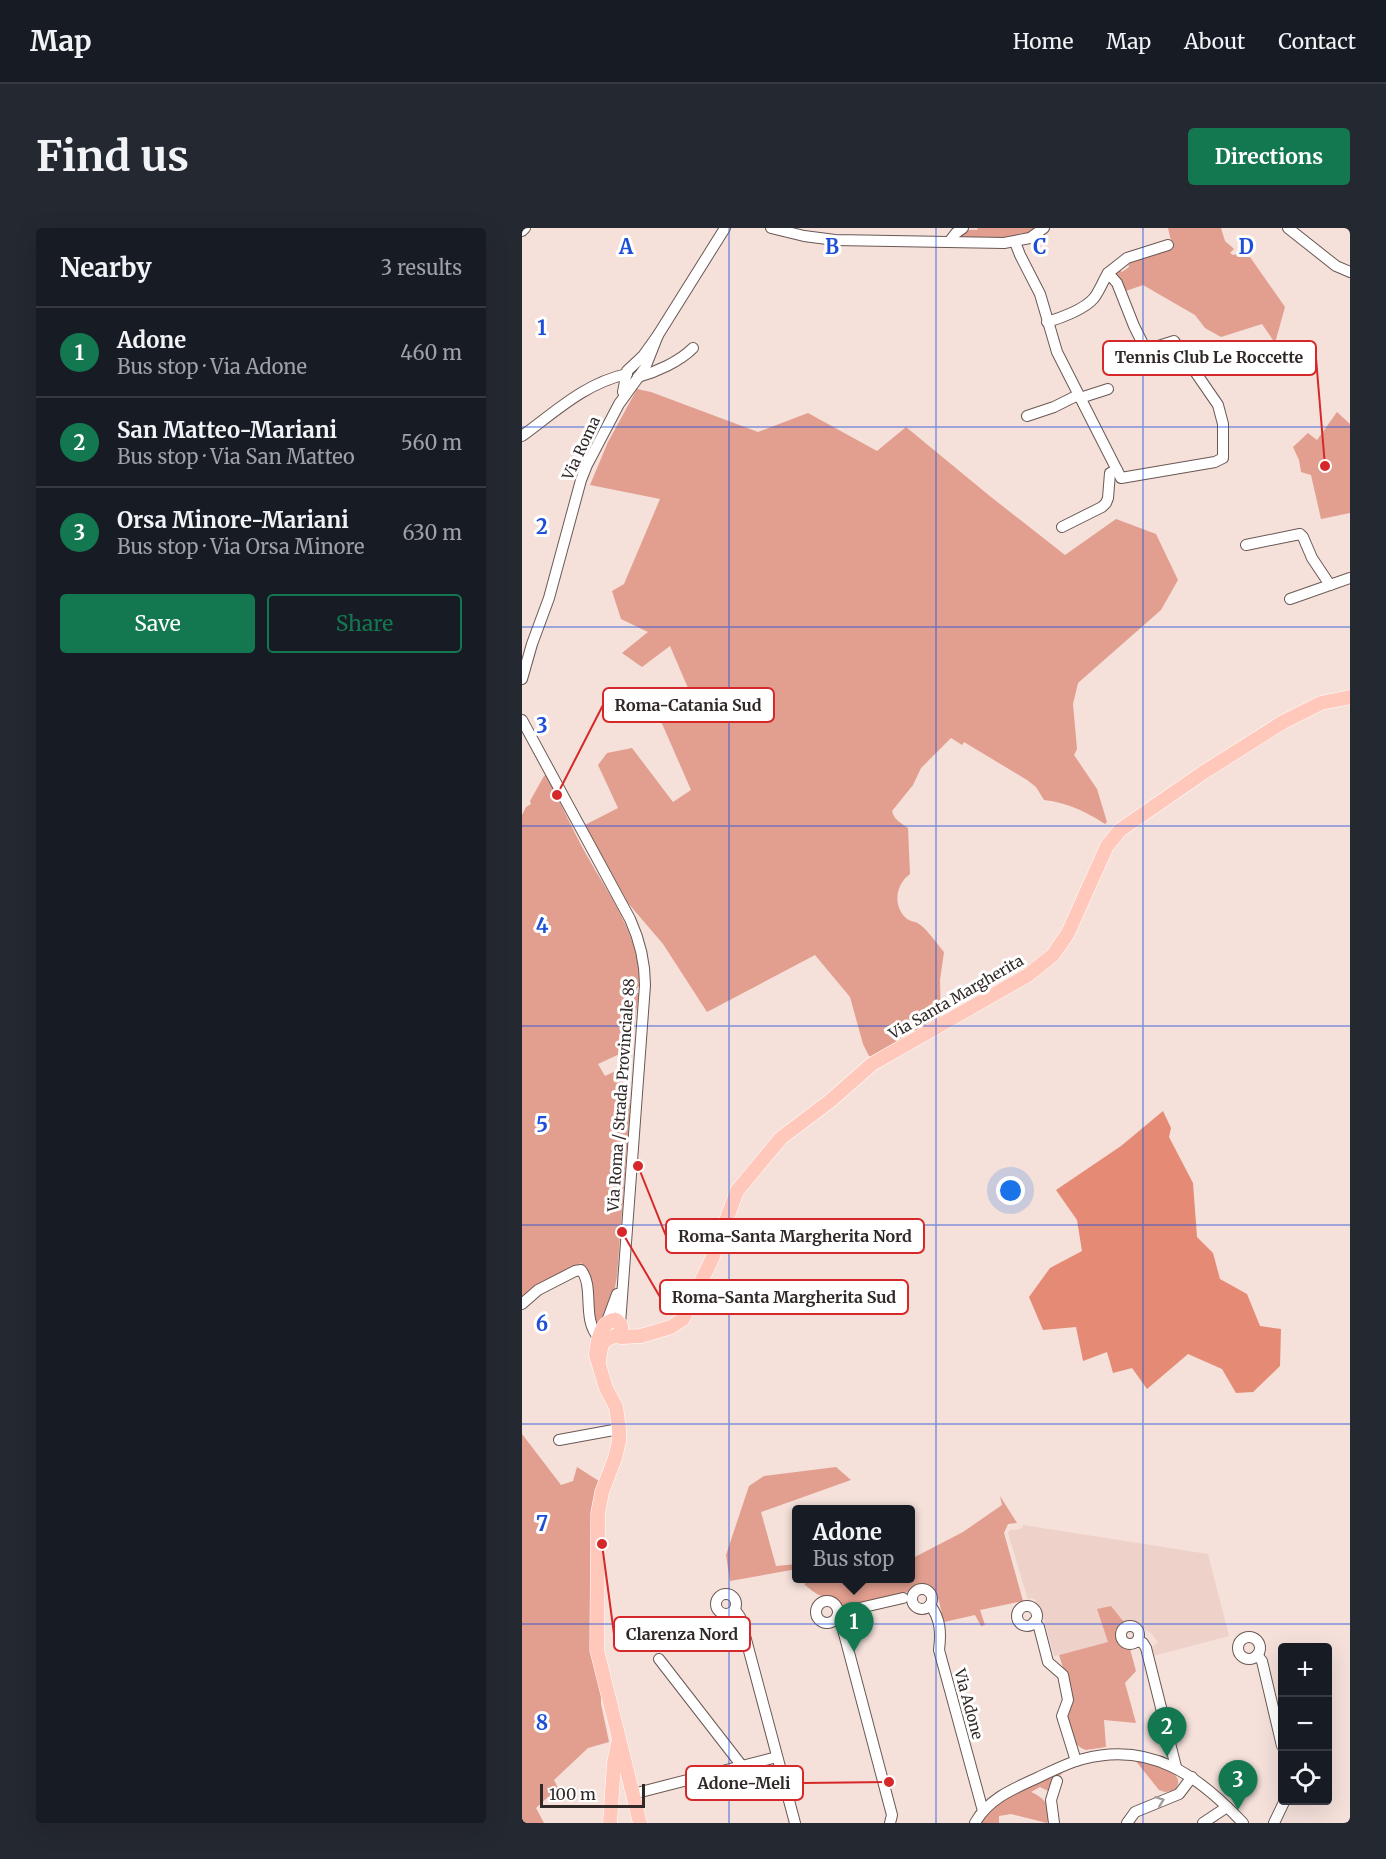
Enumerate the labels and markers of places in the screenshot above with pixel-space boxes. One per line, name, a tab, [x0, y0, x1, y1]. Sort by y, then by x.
callout: Tennis Club Le Roccette	[1103, 341, 1316, 375]
callout: Roma-Catania Sud	[603, 688, 774, 722]
callout: Roma-Santa Margherita Nord	[666, 1219, 924, 1253]
callout: Roma-Santa Margherita Sud	[660, 1280, 908, 1314]
pin: 1	[834, 1602, 874, 1652]
callout: Clarenza Nord	[614, 1617, 750, 1651]
pin: 2	[1148, 1708, 1186, 1757]
pin: 3	[1218, 1760, 1258, 1810]
callout: Adone-Meli	[686, 1766, 803, 1800]

